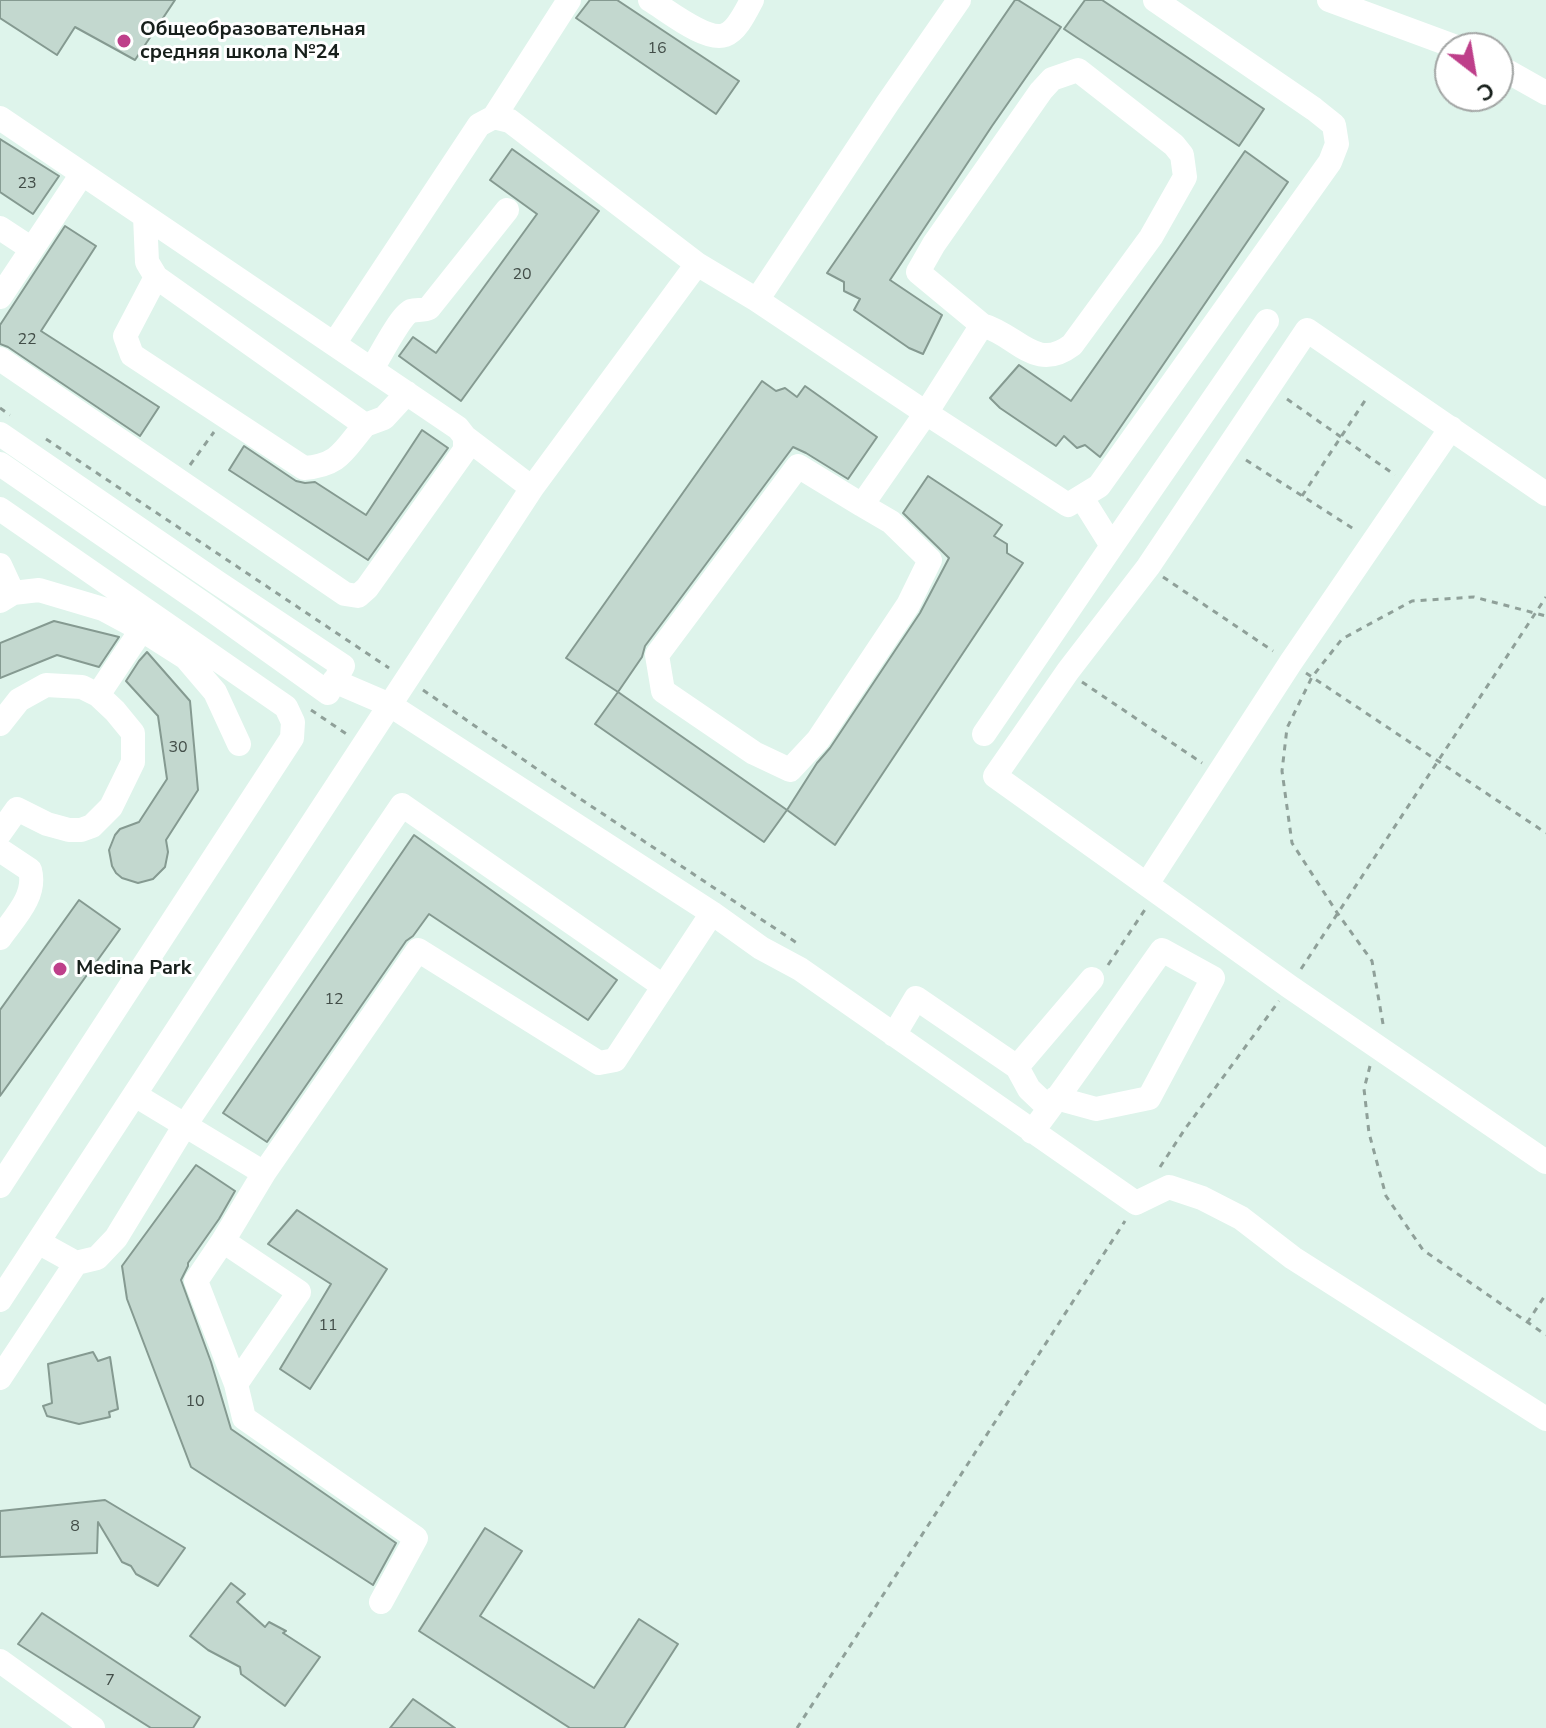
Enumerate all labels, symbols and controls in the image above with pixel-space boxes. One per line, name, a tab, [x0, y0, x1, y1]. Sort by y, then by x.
place label: Общеобразовательная средняя школа №24	[140, 18, 366, 65]
marker: Общеобразовательная средняя школа №24	[115, 32, 133, 50]
north arrow	[1434, 32, 1514, 112]
house number: 16	[647, 39, 667, 59]
text: С	[1471, 74, 1499, 108]
house number: 23	[17, 174, 37, 194]
house number: 20	[512, 265, 532, 285]
house number: 22	[17, 330, 37, 350]
house number: 30	[168, 738, 188, 758]
place label: Medina Park	[76, 957, 191, 981]
marker: Medina Park	[51, 960, 69, 978]
house number: 12	[324, 990, 344, 1010]
house number: 11	[318, 1316, 338, 1336]
house number: 10	[185, 1392, 205, 1412]
house number: 8	[70, 1517, 80, 1537]
house number: 7	[105, 1671, 115, 1691]

